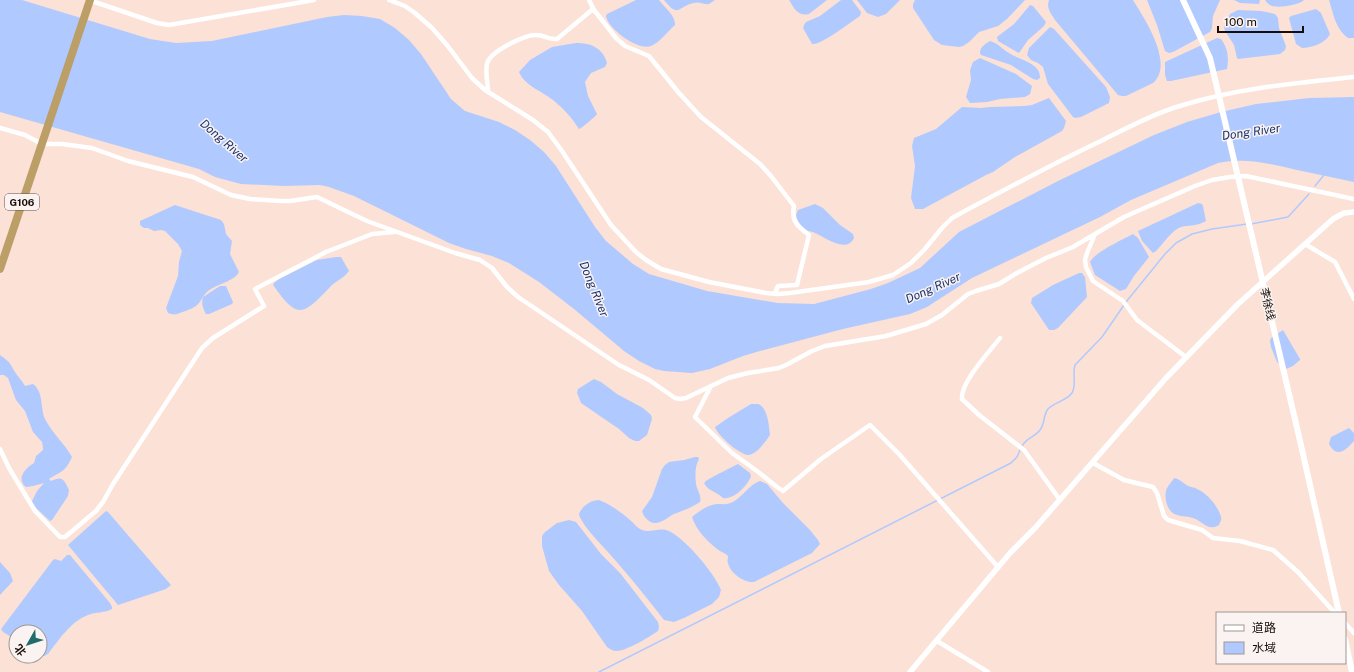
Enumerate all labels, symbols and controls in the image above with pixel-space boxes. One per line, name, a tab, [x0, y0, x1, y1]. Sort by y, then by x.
scale bar	[1218, 8, 1303, 34]
text: 100 m	[1224, 15, 1257, 29]
water label: Dong River	[197, 116, 251, 166]
water label: Dong River	[1221, 121, 1282, 143]
road number: G106	[5, 194, 39, 210]
water label: Dong River	[577, 259, 612, 319]
water label: Dong River	[903, 269, 963, 306]
street label: 李徐线	[1258, 287, 1278, 321]
legend	[1216, 612, 1346, 664]
text: 道路	[1252, 621, 1276, 635]
north arrow	[8, 624, 48, 664]
text: 水域	[1252, 641, 1276, 655]
text: 北	[12, 642, 28, 658]

